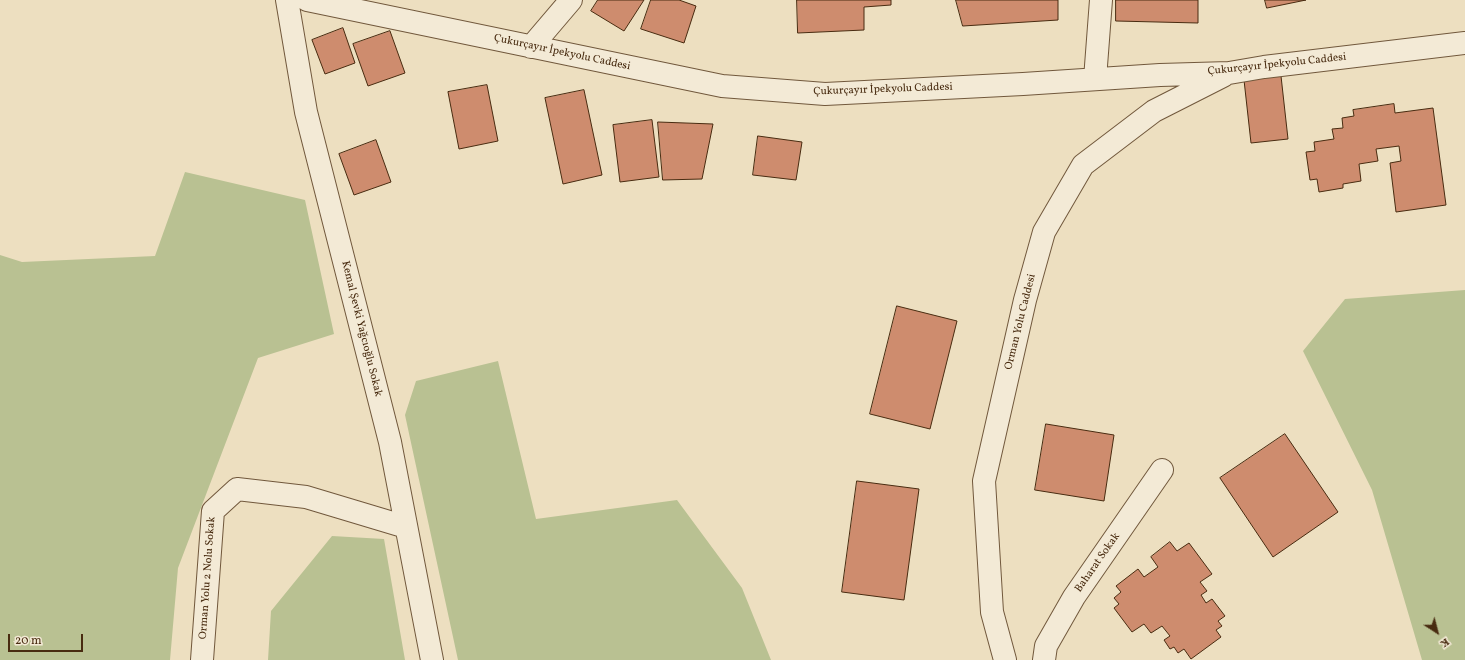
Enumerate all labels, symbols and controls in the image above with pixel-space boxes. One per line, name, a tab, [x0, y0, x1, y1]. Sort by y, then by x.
street label: Çukurçayır İpekyolu Caddesi	[492, 32, 632, 74]
street label: Çukurçayır İpekyolu Caddesi	[1207, 51, 1347, 79]
street label: Çukurçayır İpekyolu Caddesi	[813, 81, 953, 99]
street label: Kemal Şevki Yağcıoğlu Sokak	[338, 260, 384, 398]
street label: Orman Yolu Caddesi	[1003, 273, 1039, 371]
street label: Orman Yolu 2 Nolu Sokak	[197, 516, 219, 640]
street label: Baharat Sokak	[1073, 531, 1123, 595]
north arrow	[1417, 612, 1457, 652]
scale bar	[10, 626, 85, 652]
text: 20 m	[15, 633, 42, 649]
text: K	[1437, 634, 1452, 651]

